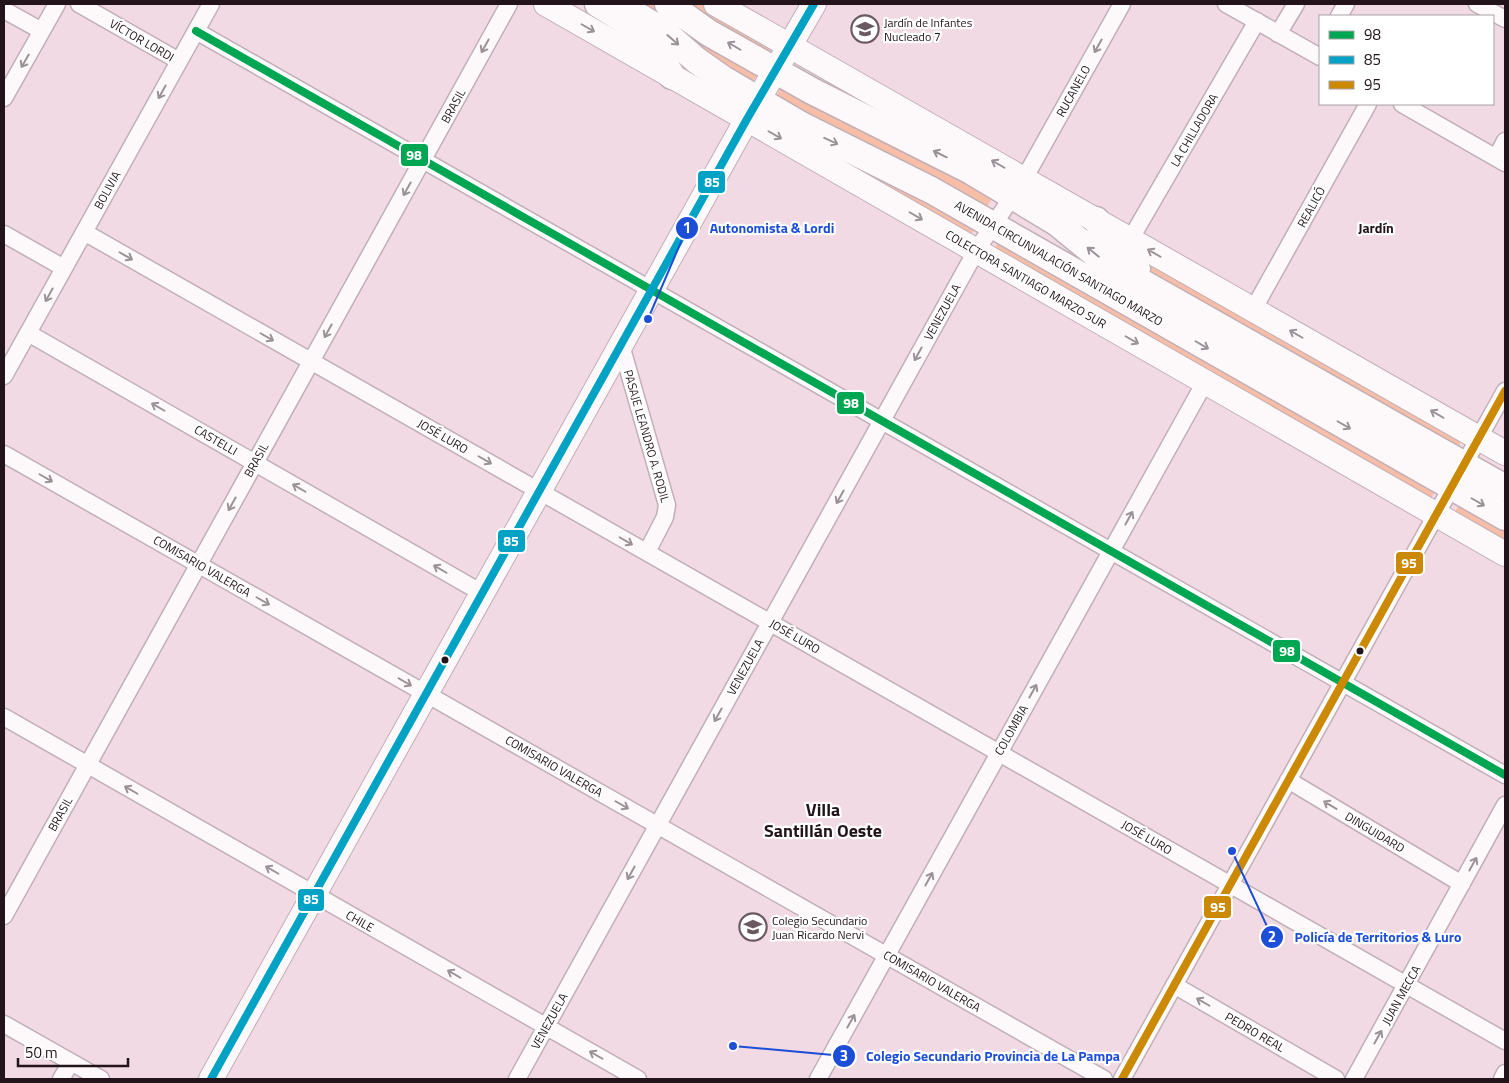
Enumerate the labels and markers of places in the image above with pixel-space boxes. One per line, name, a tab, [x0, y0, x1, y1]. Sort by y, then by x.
place label: Jardín de Infantes Nucleado 7	[884, 13, 973, 46]
school or university icon: Jardín de Infantes Nucleado 7	[850, 14, 880, 44]
callout: Autonomista & Lordi	[675, 213, 844, 242]
unlabelled marker	[1355, 646, 1365, 656]
unlabelled marker	[440, 655, 450, 665]
place label: Colegio Secundario Juan Ricardo Nervi	[772, 911, 867, 944]
school or university icon: Colegio Secundario Juan Ricardo Nervi	[738, 912, 768, 942]
callout: Policía de Territorios & Luro	[1259, 922, 1471, 951]
callout: Colegio Secundario Provincia de La Pampa	[831, 1041, 1130, 1070]

